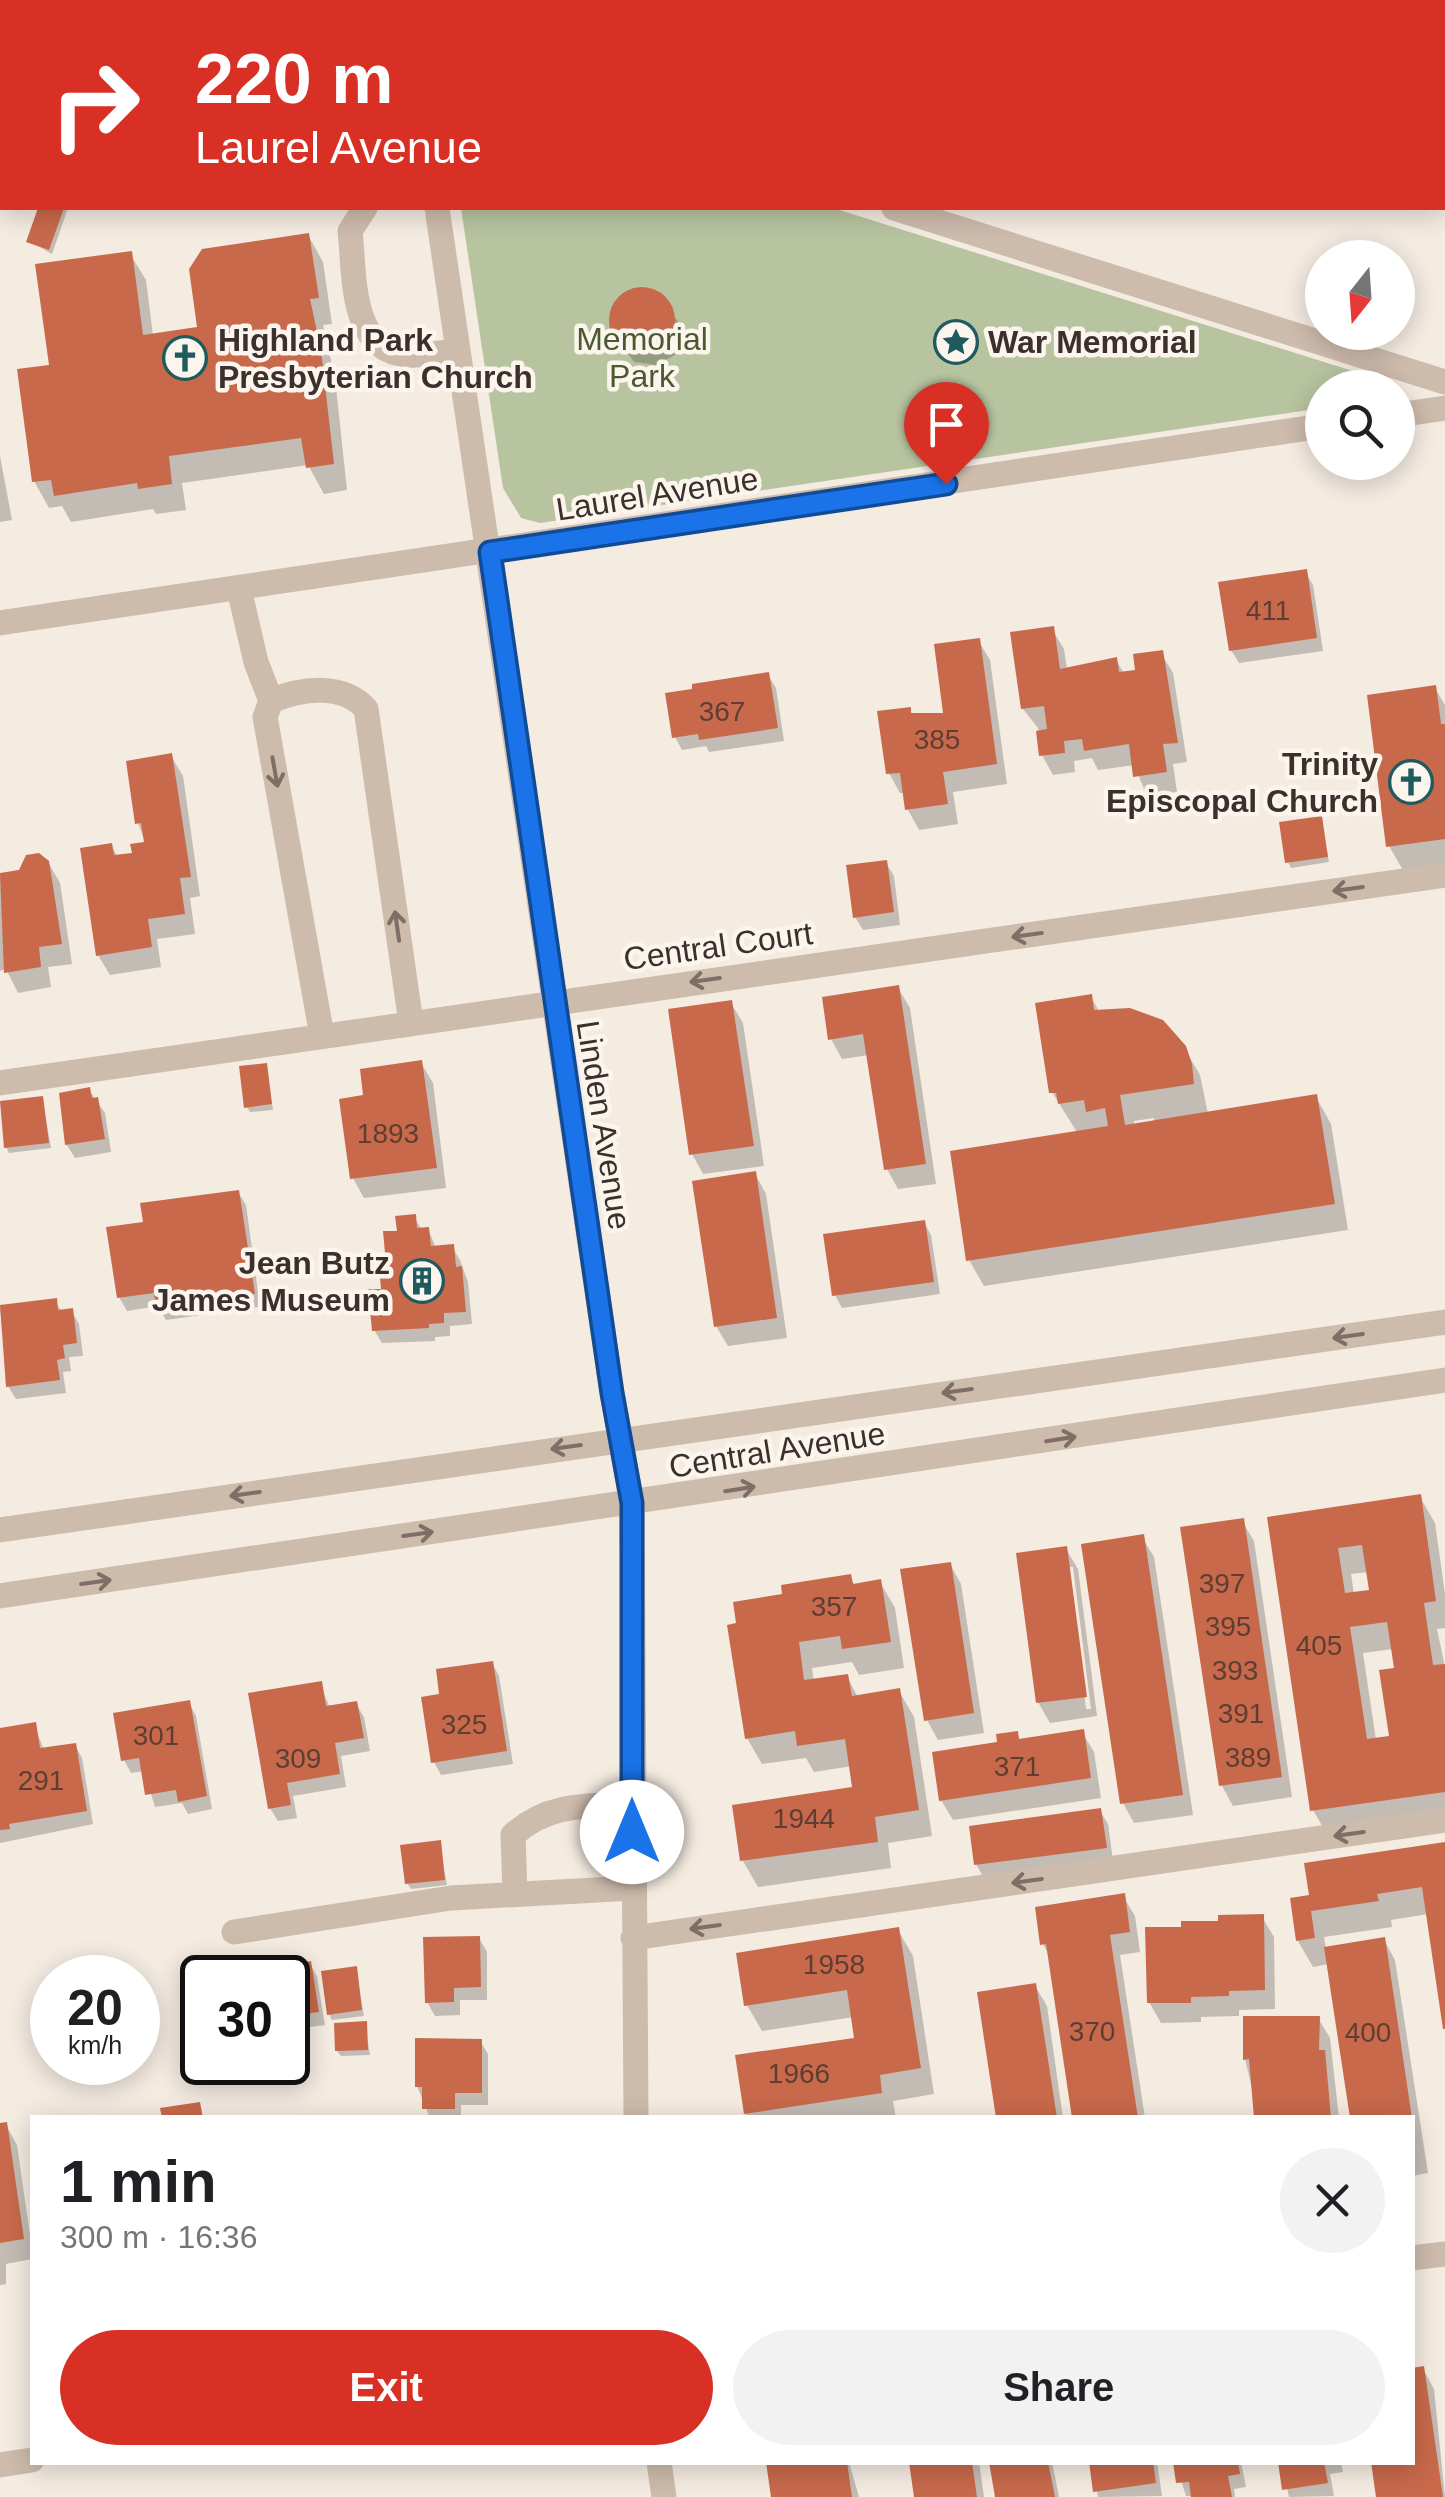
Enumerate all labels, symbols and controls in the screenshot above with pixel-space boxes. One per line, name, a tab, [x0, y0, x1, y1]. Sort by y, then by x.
icon: right	[30, 40, 160, 170]
text: 220 m	[195, 40, 393, 118]
text: Laurel Avenue	[195, 122, 482, 173]
north arrow	[1305, 240, 1415, 350]
map controls	[1305, 240, 1415, 480]
place icon: War Memorial	[933, 319, 979, 365]
park label: Memorial Park	[576, 321, 708, 394]
place label: Highland Park Presbyterian Church	[218, 322, 533, 395]
place label: War Memorial	[988, 324, 1197, 360]
church icon: Highland Park Presbyterian Church	[162, 335, 208, 381]
button: search	[1305, 370, 1415, 480]
pin	[904, 382, 989, 485]
icon: arrive	[919, 397, 974, 452]
street label: Laurel Avenue	[553, 460, 761, 528]
house number: 411	[1246, 595, 1290, 626]
house number: 367	[699, 696, 745, 727]
house number: 385	[914, 724, 960, 755]
place label: Trinity Episcopal Church	[1106, 746, 1378, 819]
one-way arrow	[266, 755, 285, 787]
church icon: Trinity Episcopal Church	[1388, 759, 1434, 805]
one-way arrow	[1333, 880, 1365, 898]
one-way arrow	[388, 911, 406, 943]
street label: Central Court	[621, 915, 815, 977]
one-way arrow	[1011, 926, 1043, 944]
one-way arrow	[689, 972, 722, 990]
street label: Linden Avenue	[570, 1018, 638, 1232]
house number: 1893	[357, 1118, 419, 1149]
place label: Jean Butz James Museum	[152, 1245, 390, 1318]
building icon: Jean Butz James Museum	[399, 1258, 445, 1304]
one-way arrow	[1333, 1328, 1365, 1346]
one-way arrow	[942, 1383, 974, 1401]
street label: Central Avenue	[666, 1415, 888, 1485]
one-way arrow	[1044, 1430, 1077, 1448]
one-way arrow	[551, 1439, 583, 1457]
one-way arrow	[723, 1479, 755, 1497]
one-way arrow	[229, 1486, 261, 1504]
one-way arrow	[401, 1525, 434, 1543]
house number: 397	[1199, 1568, 1245, 1599]
one-way arrow	[80, 1572, 112, 1590]
house number: 357	[811, 1591, 857, 1622]
house number: 395	[1205, 1611, 1251, 1642]
house number: 405	[1296, 1630, 1342, 1661]
house number: 393	[1212, 1655, 1258, 1686]
house number: 391	[1218, 1698, 1264, 1729]
house number: 325	[441, 1709, 487, 1740]
house number: 301	[133, 1720, 179, 1751]
house number: 389	[1225, 1742, 1271, 1773]
house number: 309	[275, 1743, 321, 1774]
house number: 371	[994, 1751, 1040, 1782]
house number: 291	[18, 1765, 64, 1796]
position arrow	[580, 1780, 684, 1884]
house number: 1944	[773, 1803, 835, 1834]
one-way arrow	[1333, 1826, 1365, 1844]
one-way arrow	[1011, 1872, 1044, 1890]
one-way arrow	[690, 1919, 722, 1937]
house number: 1958	[803, 1949, 865, 1980]
speed limit sign: 30	[180, 1955, 310, 2085]
text: 20	[67, 1980, 123, 2036]
house number: 370	[1069, 2016, 1115, 2047]
house number: 400	[1345, 2017, 1391, 2048]
text: km/h	[68, 2031, 122, 2059]
house number: 1966	[768, 2058, 830, 2089]
text: 1 min	[60, 2148, 217, 2215]
button: close	[1280, 2148, 1385, 2253]
text: 300 m · 16:36	[60, 2219, 257, 2255]
button: Exit	[60, 2330, 713, 2445]
button: Share	[733, 2330, 1385, 2445]

